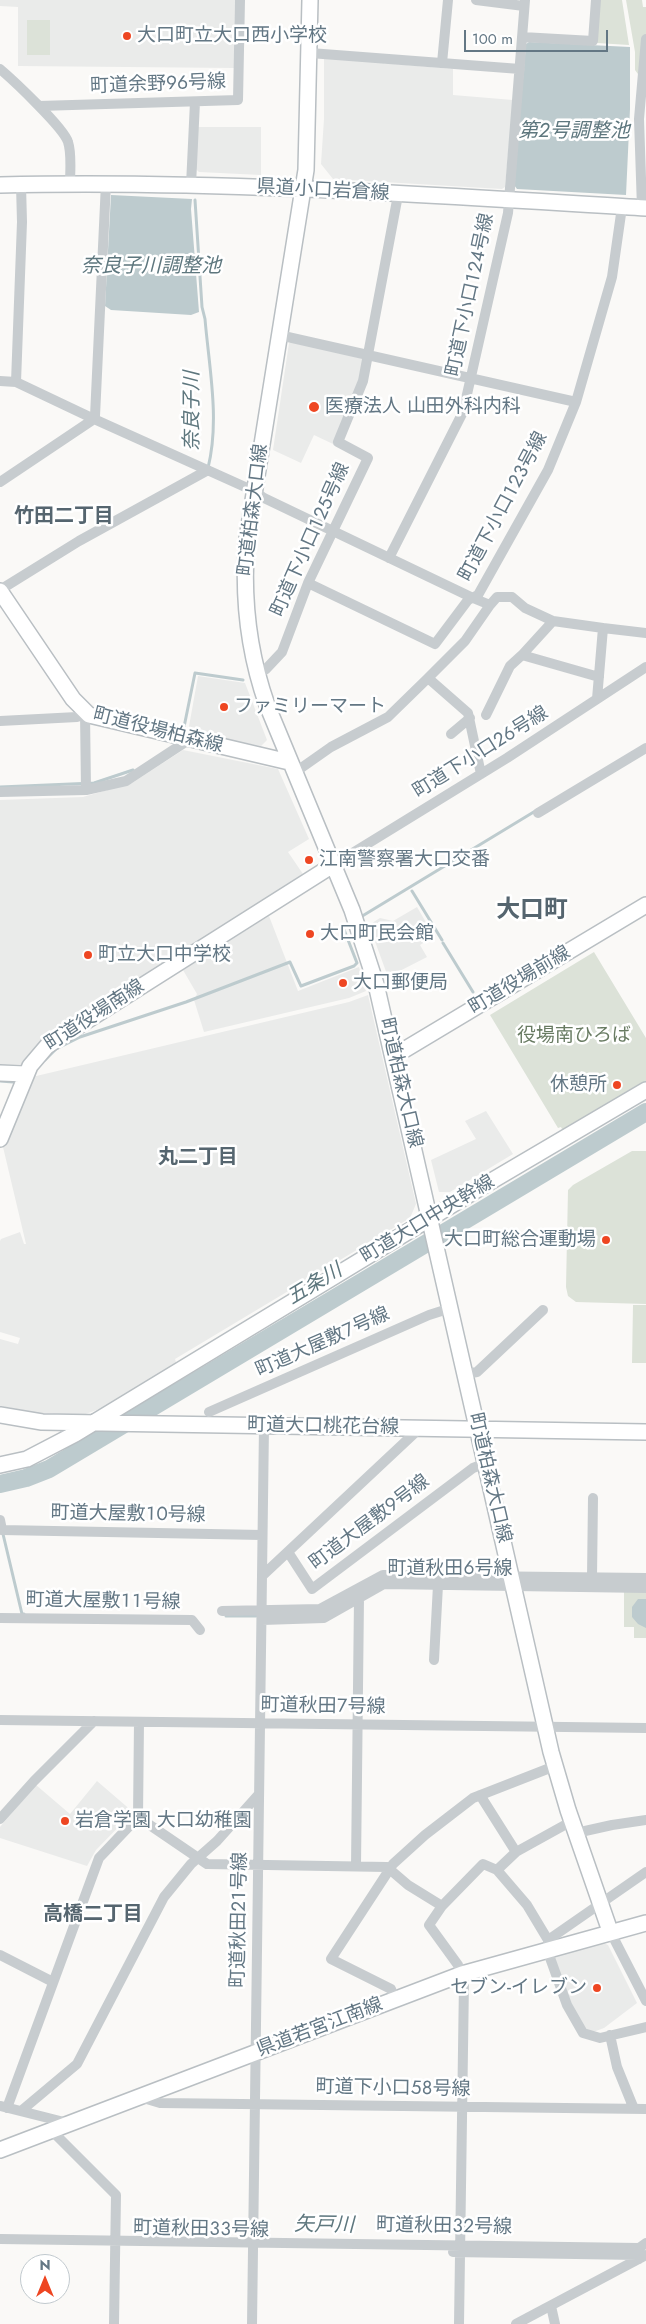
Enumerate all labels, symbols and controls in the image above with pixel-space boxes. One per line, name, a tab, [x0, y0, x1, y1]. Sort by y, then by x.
scale bar	[466, 20, 610, 52]
place label: 大口町立大口西小学校	[137, 25, 327, 47]
text: 100 m	[472, 28, 513, 50]
marker: 大口町立大口西小学校	[121, 30, 133, 42]
street label: 町道余野９６号線	[90, 71, 226, 99]
water label: 第２号調整池	[518, 120, 630, 144]
street label: 県道小口岩倉線	[256, 176, 390, 206]
street label: 町道下小口１２４号線	[443, 211, 499, 379]
water label: 奈良子川調整池	[81, 255, 221, 279]
water label: 奈良子川	[181, 371, 205, 451]
place label: 医療法人 山田外科内科	[325, 396, 521, 418]
marker: 医療法人 山田外科内科	[307, 400, 321, 414]
street label: 町道下小口１２３号線	[455, 428, 553, 586]
street label: 町道柏森大口線	[235, 443, 273, 577]
street label: 町道下小口１２５号線	[267, 460, 355, 620]
district label: 竹田二丁目	[14, 505, 114, 529]
place label: ファミリーマート	[234, 696, 386, 718]
marker: ファミリーマート	[218, 701, 230, 713]
street label: 町道下小口２６号線	[409, 702, 553, 804]
street label: 町道役場柏森線	[91, 704, 225, 758]
place label: 江南警察署大口交番	[319, 849, 490, 871]
marker: 江南警察署大口交番	[303, 854, 315, 866]
district label: 大口町	[496, 897, 568, 925]
place label: 大口町民会館	[320, 923, 434, 945]
marker: 大口町民会館	[304, 928, 316, 940]
street label: 町道役場前線	[465, 942, 575, 1020]
place label: 町立大口中学校	[98, 944, 231, 966]
marker: 町立大口中学校	[82, 949, 94, 961]
place label: 大口郵便局	[353, 972, 448, 994]
street label: 町道役場南線	[41, 975, 149, 1057]
marker: 大口郵便局	[337, 977, 349, 989]
street label: 町道柏森大口線	[374, 1016, 426, 1150]
park label: 役場南ひろば	[517, 1025, 631, 1047]
place label: 休憩所	[550, 1074, 607, 1096]
marker: 休憩所	[611, 1079, 623, 1091]
district label: 丸二丁目	[158, 1146, 238, 1170]
street label: 町道大口中央幹線	[357, 1171, 499, 1269]
place label: 大口町総合運動場	[444, 1229, 596, 1251]
marker: 大口町総合運動場	[600, 1234, 612, 1246]
water label: 五条川	[283, 1259, 347, 1311]
street label: 町道大屋敷７号線	[253, 1303, 393, 1383]
street label: 町道柏森大口線	[463, 1411, 515, 1545]
street label: 町道大口桃花台線	[247, 1414, 399, 1440]
street label: 町道大屋敷９号線	[306, 1471, 434, 1575]
street label: 町道大屋敷１０号線	[50, 1502, 206, 1528]
street label: 町道秋田６号線	[387, 1558, 513, 1580]
street label: 町道大屋敷１１号線	[25, 1589, 181, 1615]
street label: 町道秋田７号線	[260, 1695, 386, 1719]
place label: 岩倉学園 大口幼稚園	[75, 1810, 252, 1832]
marker: 岩倉学園 大口幼稚園	[59, 1815, 71, 1827]
street label: 町道秋田２１号線	[227, 1852, 253, 1988]
district label: 高橋二丁目	[43, 1903, 143, 1927]
place label: セブン-イレブン	[450, 1977, 587, 1999]
marker: セブン-イレブン	[591, 1982, 603, 1994]
street label: 県道若宮江南線	[254, 1994, 386, 2062]
street label: 町道下小口５８号線	[315, 2076, 471, 2102]
water label: 矢戸川	[294, 2213, 354, 2239]
street label: 町道秋田３２号線	[376, 2214, 512, 2240]
street label: 町道秋田３３号線	[133, 2217, 269, 2243]
north arrow	[20, 2254, 70, 2304]
text: N	[39, 2255, 51, 2275]

